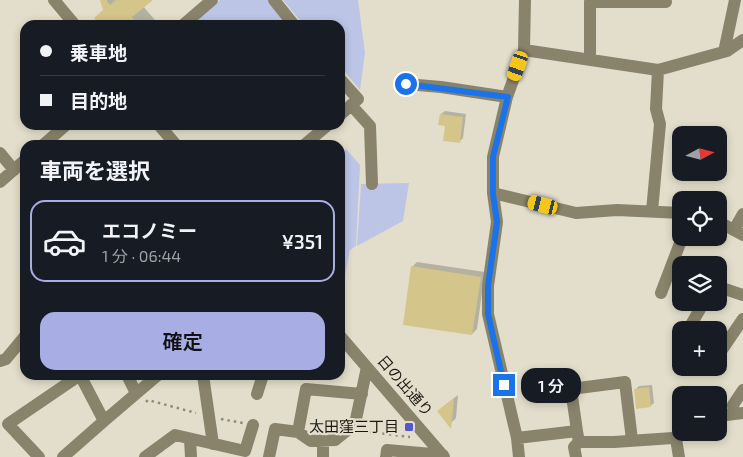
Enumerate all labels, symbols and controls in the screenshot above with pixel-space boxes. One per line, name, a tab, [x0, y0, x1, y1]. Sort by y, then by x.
text: 乗車地	[70, 41, 127, 64]
car	[506, 49, 529, 83]
route start	[395, 73, 417, 95]
text: 目的地	[70, 89, 127, 112]
north arrow	[672, 126, 728, 181]
map controls	[672, 126, 727, 441]
text: 車両を選択	[40, 157, 150, 183]
button: locate	[672, 191, 727, 246]
car	[526, 194, 559, 216]
icon: car	[42, 219, 87, 264]
text: エコノミー	[102, 219, 197, 242]
text: ¥351	[282, 230, 323, 253]
text: 1 分 · 06:44	[102, 246, 181, 265]
button: layers	[672, 256, 727, 311]
button: 確定	[40, 312, 325, 370]
button: +	[672, 321, 727, 376]
street label: 日の出通り	[374, 351, 437, 420]
callout: 1 分	[522, 368, 582, 402]
route end	[493, 374, 515, 396]
text: 1 分	[538, 376, 564, 395]
button: −	[672, 386, 727, 441]
place label: 太田窪三丁目	[309, 417, 399, 435]
marker: 太田窪三丁目	[403, 421, 415, 433]

